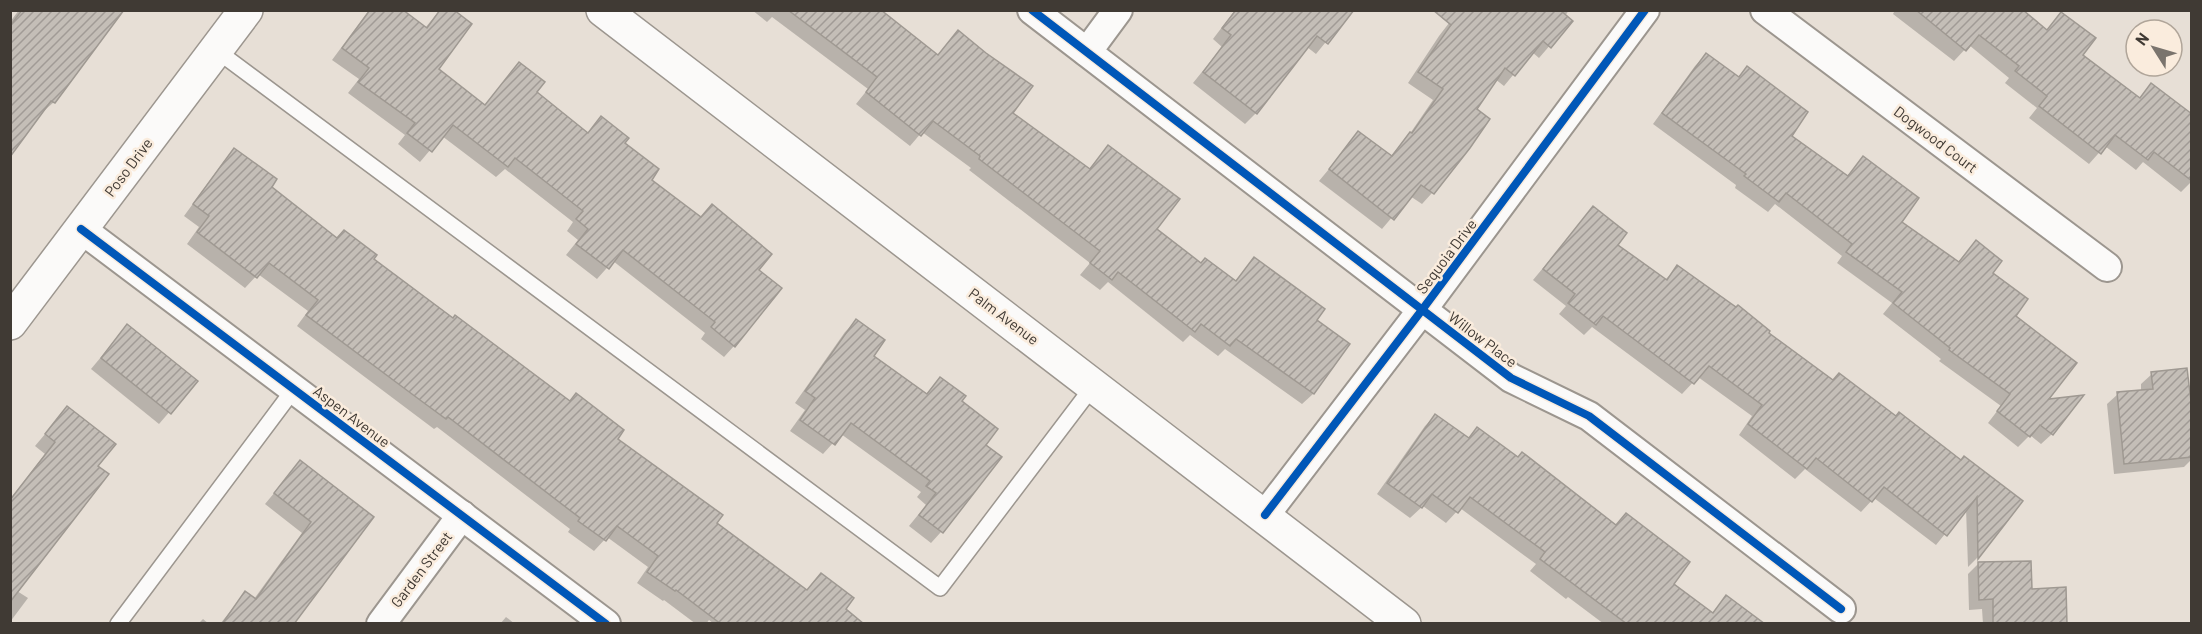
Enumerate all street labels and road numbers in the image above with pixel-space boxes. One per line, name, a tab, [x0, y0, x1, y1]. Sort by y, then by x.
street label: Dogwood Court	[1891, 102, 1981, 176]
street label: Poso Drive	[100, 134, 156, 200]
street label: Sequoia Drive	[1412, 215, 1480, 297]
street label: Palm Avenue	[965, 284, 1043, 348]
street label: Willow Place	[1445, 307, 1521, 371]
street label: Aspen Avenue	[310, 381, 394, 451]
street label: Garden Street	[387, 527, 455, 611]

